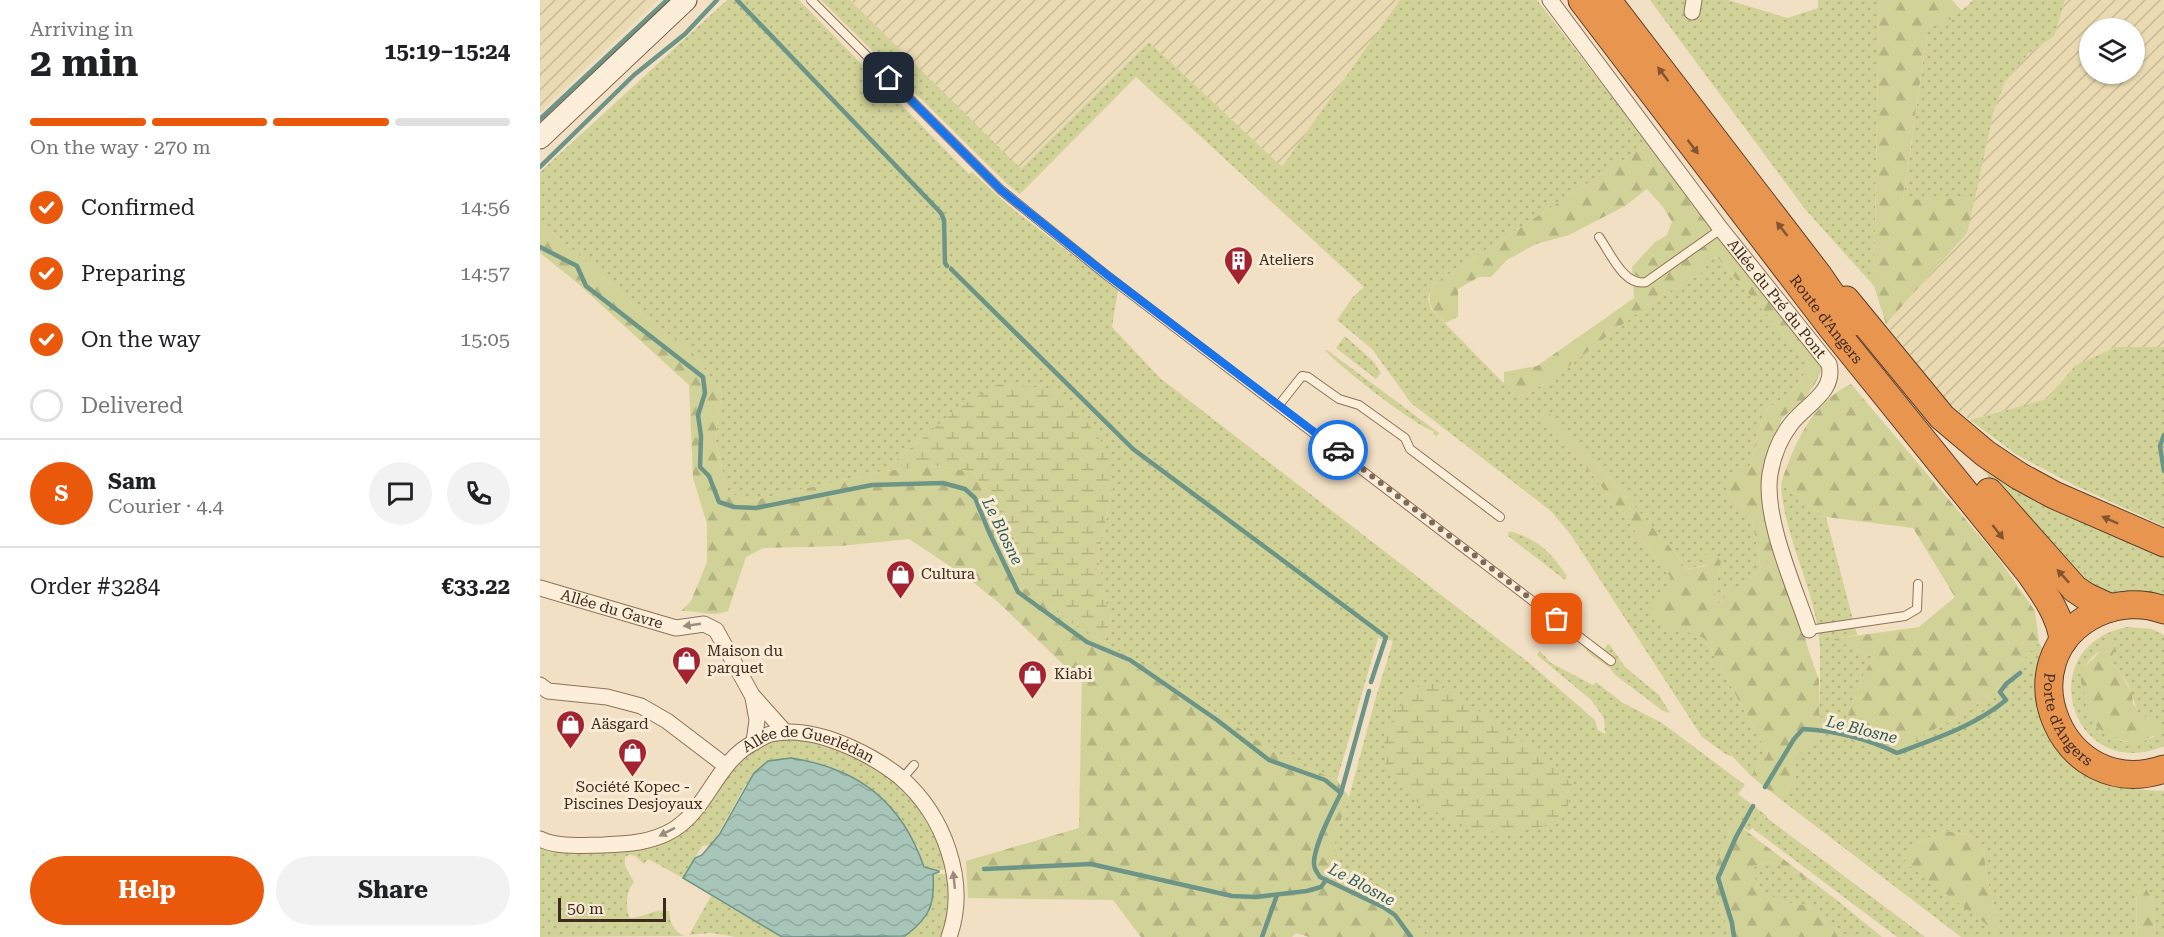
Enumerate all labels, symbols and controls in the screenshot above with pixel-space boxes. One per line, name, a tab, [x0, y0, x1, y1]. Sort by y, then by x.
text: Arriving in	[30, 17, 133, 41]
map controls	[2079, 18, 2145, 84]
button: layers	[2079, 18, 2145, 84]
text: 15:19–15:24	[384, 39, 510, 64]
text: 2 min	[30, 40, 138, 86]
pin	[863, 52, 914, 103]
icon: home	[872, 61, 905, 94]
one-way arrow	[1658, 67, 1670, 82]
text: On the way · 270 m	[30, 135, 211, 159]
one-way arrow	[1686, 140, 1698, 155]
icon: check	[30, 191, 63, 224]
text: Confirmed	[81, 195, 195, 220]
text: 14:56	[460, 195, 510, 219]
one-way arrow	[1775, 221, 1788, 237]
street label: Allée du Pré du Pont	[1724, 235, 1830, 362]
building icon: Ateliers	[1222, 244, 1254, 286]
place label: Ateliers	[1259, 251, 1314, 269]
icon: check	[30, 257, 63, 290]
text: Preparing	[81, 261, 185, 286]
text: 14:57	[460, 261, 510, 285]
street label: Route d'Angers	[1786, 271, 1866, 367]
icon: check	[30, 323, 63, 356]
text: On the way	[81, 327, 201, 352]
text: 15:05	[460, 327, 510, 351]
text: Delivered	[81, 393, 183, 418]
courier	[1308, 420, 1368, 480]
icon: car	[1322, 434, 1355, 467]
button: chat	[369, 462, 432, 525]
button: phone	[447, 462, 510, 525]
text: Sam	[108, 469, 156, 494]
text: S	[55, 481, 68, 506]
text: Courier · 4.4	[108, 494, 224, 518]
water label: Le Blosne	[978, 494, 1027, 568]
one-way arrow	[2101, 515, 2119, 525]
one-way arrow	[1992, 524, 2005, 540]
shop icon: Cultura	[884, 558, 916, 600]
place label: Cultura	[921, 565, 975, 583]
one-way arrow	[2056, 568, 2070, 583]
text: Order #3284	[30, 574, 160, 599]
text: €33.22	[441, 574, 510, 599]
street label: Allée du Gavre	[559, 586, 665, 633]
pin	[1531, 593, 1582, 644]
icon: bag	[1540, 602, 1573, 635]
one-way arrow	[682, 621, 701, 630]
place label: Maison du parquet	[707, 642, 783, 677]
shop icon: Maison du parquet	[670, 644, 702, 686]
shop icon: Kiabi	[1017, 658, 1049, 700]
place label: Kiabi	[1054, 665, 1093, 683]
street label: Porte d'Angers	[2040, 672, 2096, 770]
shop icon: Aäsgard	[554, 708, 586, 750]
water label: Le Blosne	[1824, 711, 1899, 747]
place label: Aäsgard	[591, 715, 649, 733]
street label: Allée de Guerlédan	[739, 723, 878, 767]
shop icon: Société Kopec - Piscines Desjoyaux	[617, 736, 649, 778]
place label: Société Kopec - Piscines Desjoyaux	[564, 778, 703, 813]
one-way arrow	[659, 827, 676, 837]
button: Help	[30, 856, 264, 925]
button: Share	[276, 856, 510, 925]
water label: Le Blosne	[1325, 859, 1398, 910]
one-way arrow	[949, 870, 959, 889]
scale bar	[558, 895, 666, 922]
text: 50 m	[567, 899, 604, 918]

